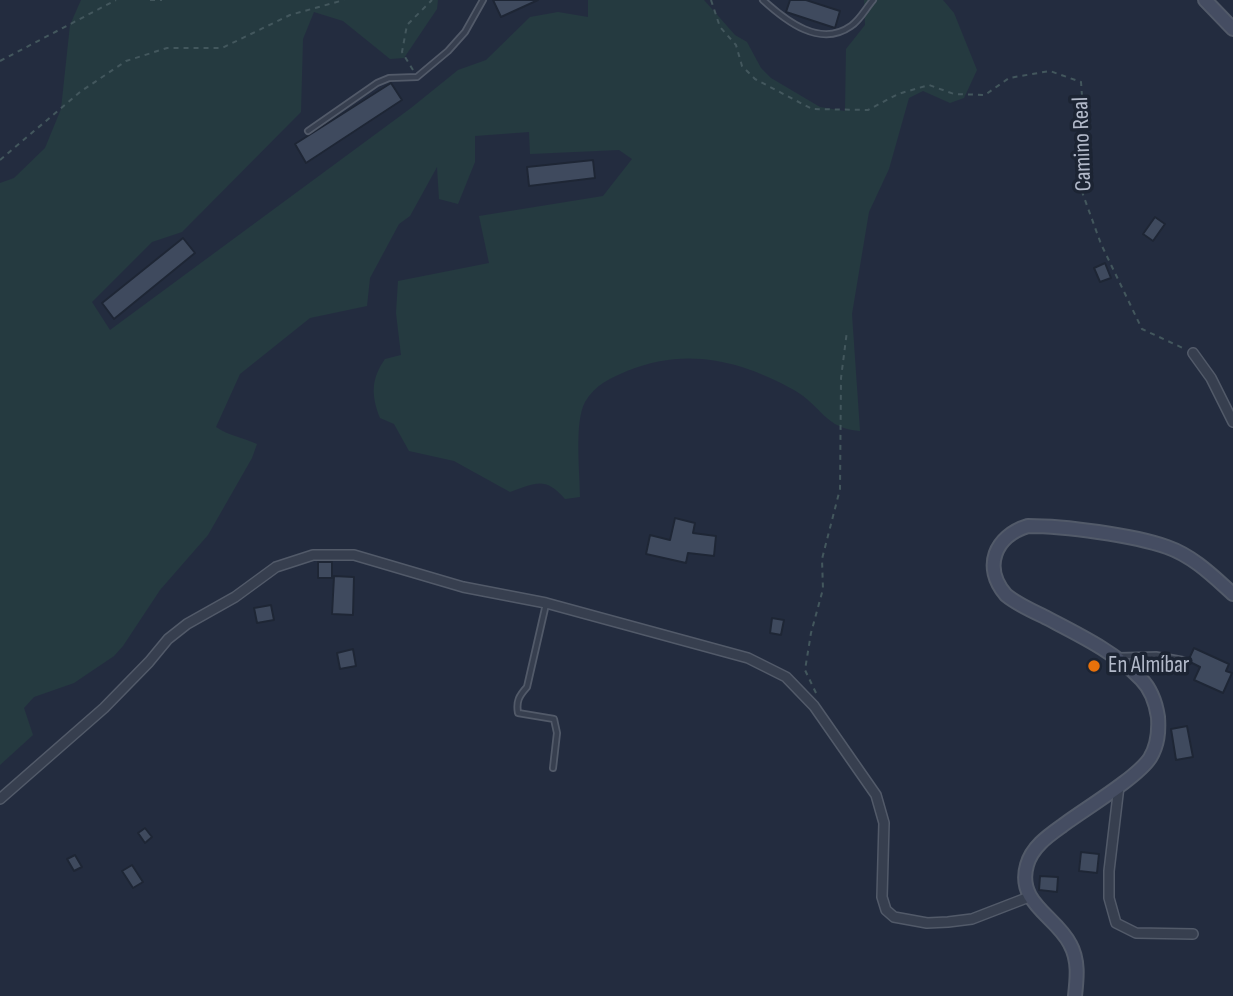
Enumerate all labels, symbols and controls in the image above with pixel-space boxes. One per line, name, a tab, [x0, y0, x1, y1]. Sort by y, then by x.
street label: Camino Real	[1068, 96, 1098, 192]
place label: En Almíbar	[1108, 652, 1189, 680]
marker: En Almíbar	[1086, 658, 1102, 674]

